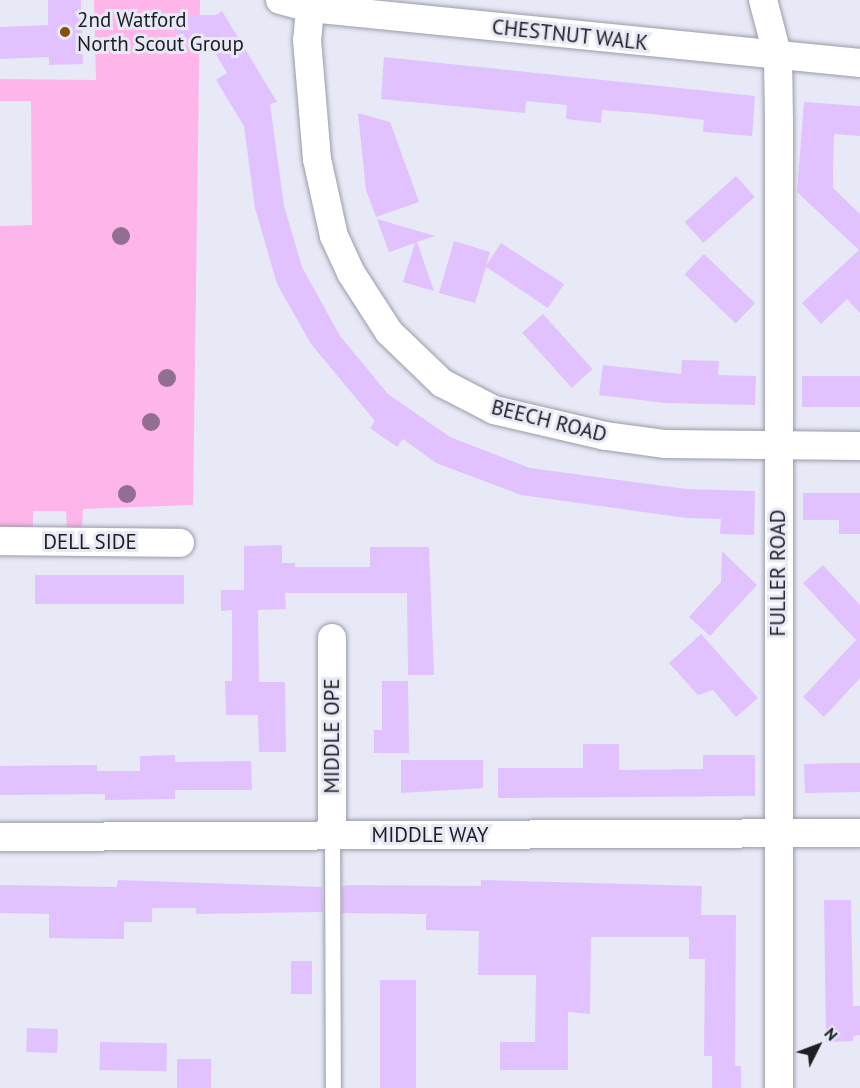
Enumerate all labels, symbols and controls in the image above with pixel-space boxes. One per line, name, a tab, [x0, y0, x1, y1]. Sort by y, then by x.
place label: 2nd Watford North Scout Group	[77, 7, 244, 57]
street label: CHESTNUT WALK	[490, 14, 650, 56]
marker: 2nd Watford North Scout Group	[58, 25, 72, 39]
street label: BEECH ROAD	[489, 395, 609, 447]
street label: FULLER ROAD	[765, 509, 791, 637]
street label: DELL SIDE	[43, 529, 137, 555]
street label: MIDDLE OPE	[319, 678, 345, 794]
street label: MIDDLE WAY	[371, 822, 489, 848]
north arrow	[788, 1016, 848, 1076]
text: N	[820, 1023, 842, 1045]

